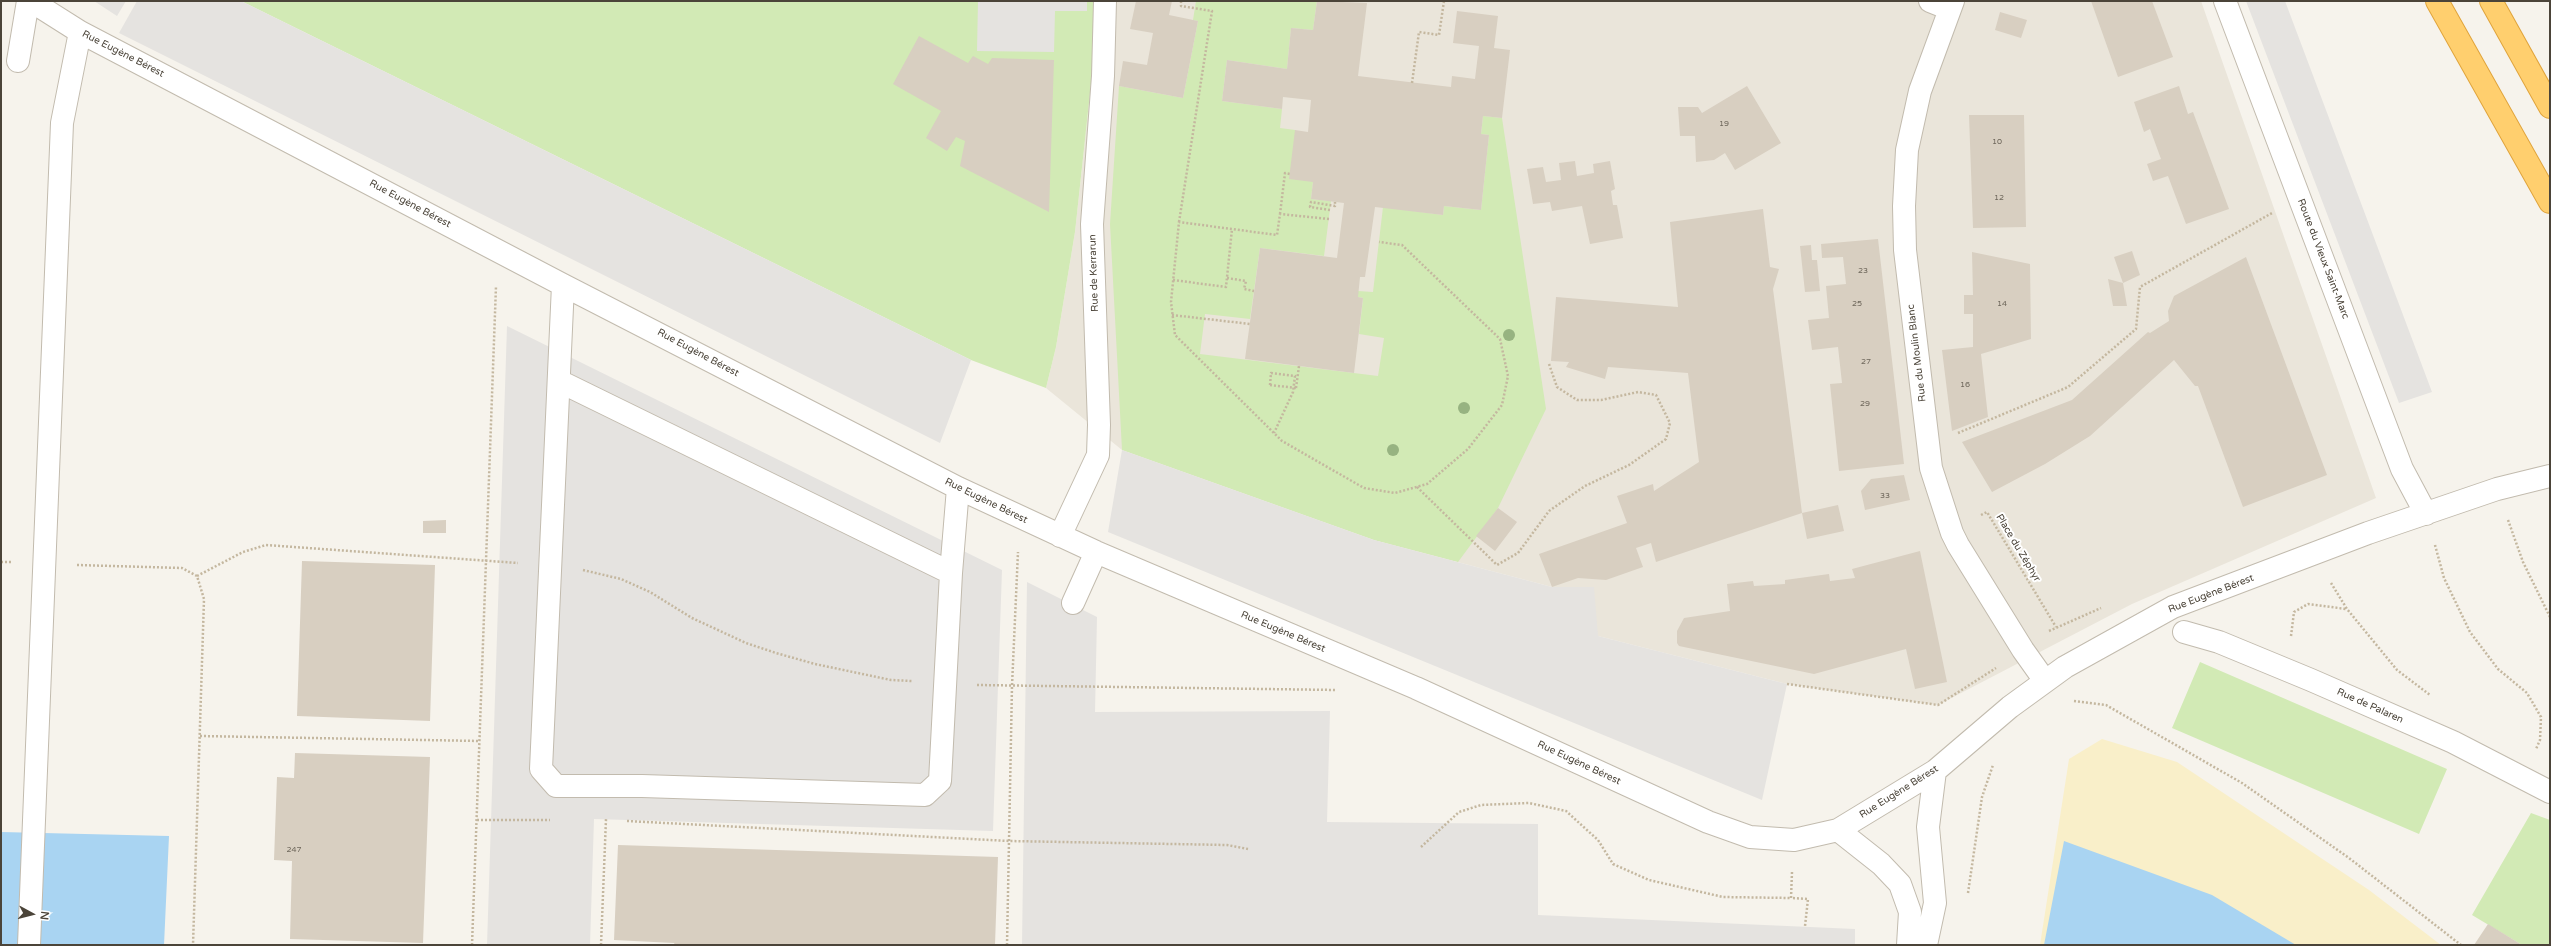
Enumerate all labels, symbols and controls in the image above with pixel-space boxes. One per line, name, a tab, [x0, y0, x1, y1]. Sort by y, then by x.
street label: Rue Eugène Bérest	[80, 28, 166, 80]
house number: 19	[1719, 119, 1729, 129]
house number: 10	[1992, 137, 2002, 147]
street label: Rue Eugène Bérest	[367, 177, 453, 231]
house number: 12	[1994, 193, 2004, 203]
street label: Route du Vieux Saint-Marc	[2295, 197, 2351, 321]
street label: Rue de Kerrarun	[1087, 234, 1101, 312]
house number: 23	[1858, 266, 1868, 276]
house number: 25	[1852, 299, 1862, 309]
house number: 14	[1997, 299, 2007, 309]
street label: Rue du Moulin Blanc	[1905, 304, 1929, 402]
street label: Rue Eugène Bérest	[655, 326, 741, 380]
house number: 27	[1861, 357, 1871, 367]
house number: 16	[1960, 380, 1970, 390]
house number: 29	[1860, 399, 1870, 409]
street label: Rue Eugène Bérest	[943, 476, 1029, 526]
house number: 33	[1880, 491, 1890, 501]
street label: Place du Zéphyr	[1993, 512, 2043, 584]
street label: Rue Eugène Bérest	[2167, 572, 2255, 616]
street label: Rue Eugène Bérest	[1239, 609, 1327, 655]
street label: Rue de Palaren	[2335, 686, 2405, 726]
street label: Rue Eugène Bérest	[1535, 738, 1623, 788]
street label: Rue Eugène Bérest	[1857, 763, 1941, 821]
house number: 247	[286, 845, 302, 855]
north arrow	[12, 894, 52, 934]
text: N	[37, 910, 51, 921]

